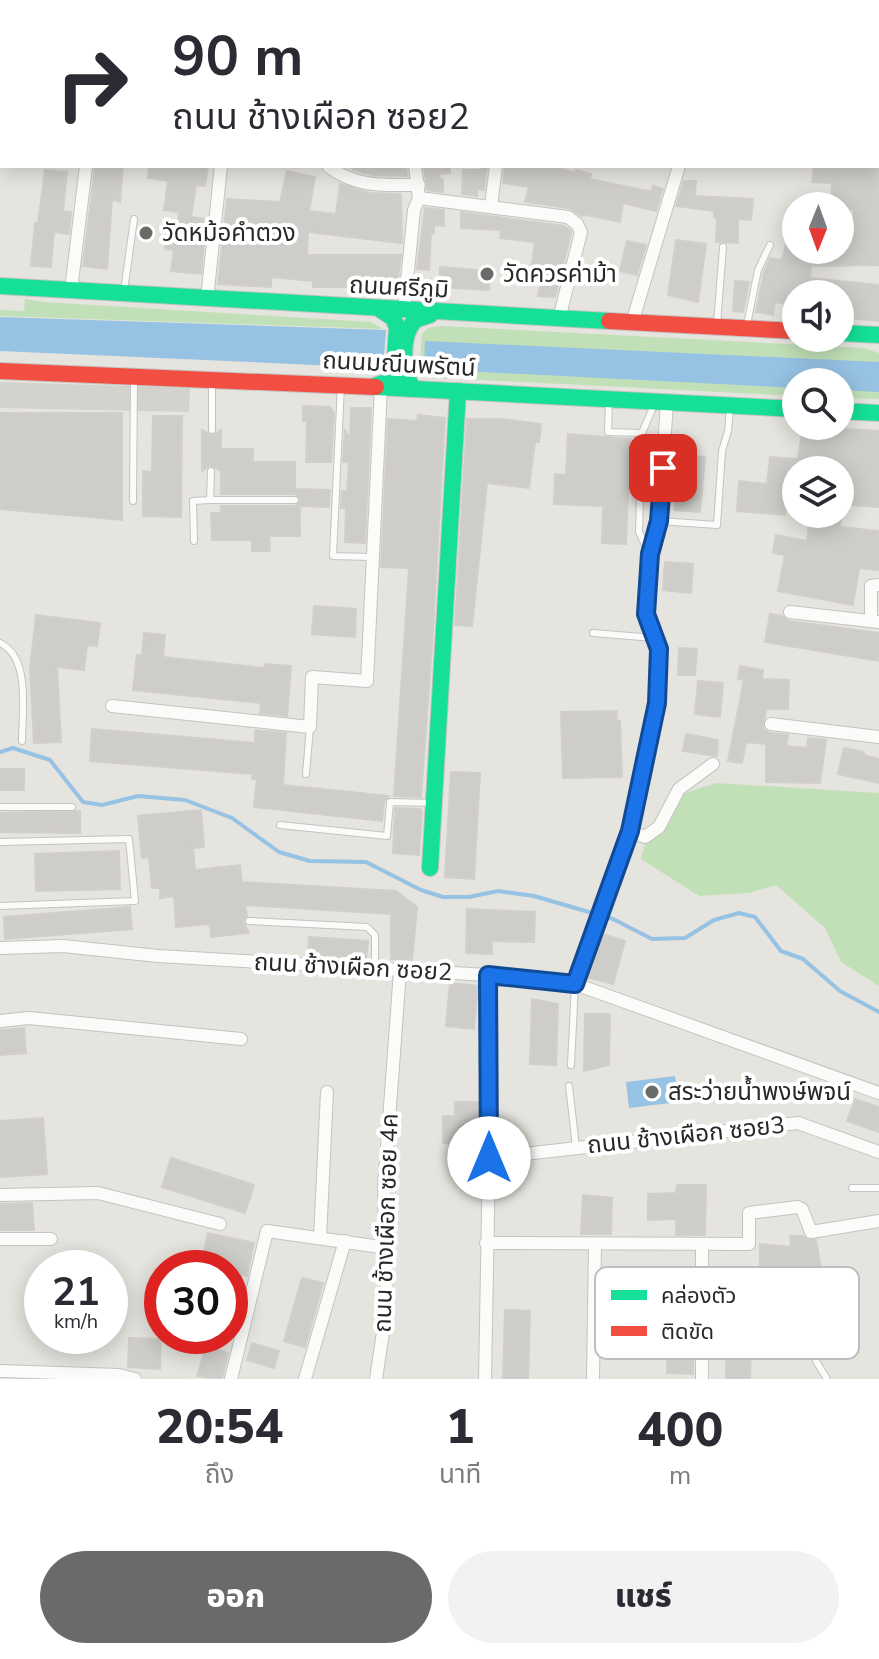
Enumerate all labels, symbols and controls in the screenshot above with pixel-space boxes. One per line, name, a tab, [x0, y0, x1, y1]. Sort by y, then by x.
text: 90 m	[172, 18, 303, 95]
icon: right	[40, 32, 144, 136]
text: ถนน ช้างเผือก ซอย2	[172, 93, 470, 142]
north arrow	[782, 192, 854, 264]
map controls	[782, 192, 854, 528]
place label: วัดหม้อคำตวง	[162, 217, 296, 249]
marker: วัดหม้อคำตวง	[137, 224, 155, 242]
place label: วัดควรค่าม้า	[503, 258, 617, 290]
marker: วัดควรค่าม้า	[478, 265, 496, 283]
street label: ถนนศรีภูมิ	[348, 268, 450, 306]
button: sound	[782, 280, 854, 352]
street label: ถนนมณีนพรัตน์	[322, 344, 476, 384]
button: search	[782, 368, 854, 440]
pin	[629, 434, 697, 502]
icon: arrive	[641, 446, 685, 490]
button: layers	[782, 456, 854, 528]
street label: ถนน ช้างเผือก ซอย2	[253, 946, 453, 988]
place label: สระว่ายน้ำพงษ์พจน์	[668, 1075, 851, 1108]
marker: สระว่ายน้ำพงษ์พจน์	[643, 1083, 661, 1101]
street label: ถนน ช้างเผือก ซอย3	[586, 1109, 786, 1161]
street label: ถนน ช้างเผือก ซอย 4ค	[366, 1113, 406, 1333]
position arrow	[447, 1116, 531, 1200]
speed limit sign: 30	[144, 1250, 248, 1354]
text: 21	[52, 1265, 100, 1319]
legend	[595, 1267, 859, 1359]
text: คล่องตัว	[661, 1281, 736, 1311]
text: km/h	[54, 1308, 98, 1335]
text: ติดขัด	[661, 1317, 714, 1347]
text: 20:54	[156, 1394, 283, 1460]
text: 1	[446, 1394, 475, 1460]
text: 400	[637, 1397, 723, 1463]
text: ถึง	[205, 1457, 234, 1492]
text: นาที	[439, 1457, 481, 1492]
text: m	[669, 1458, 691, 1493]
button: ออก	[40, 1551, 432, 1643]
button: แชร์	[448, 1551, 839, 1643]

